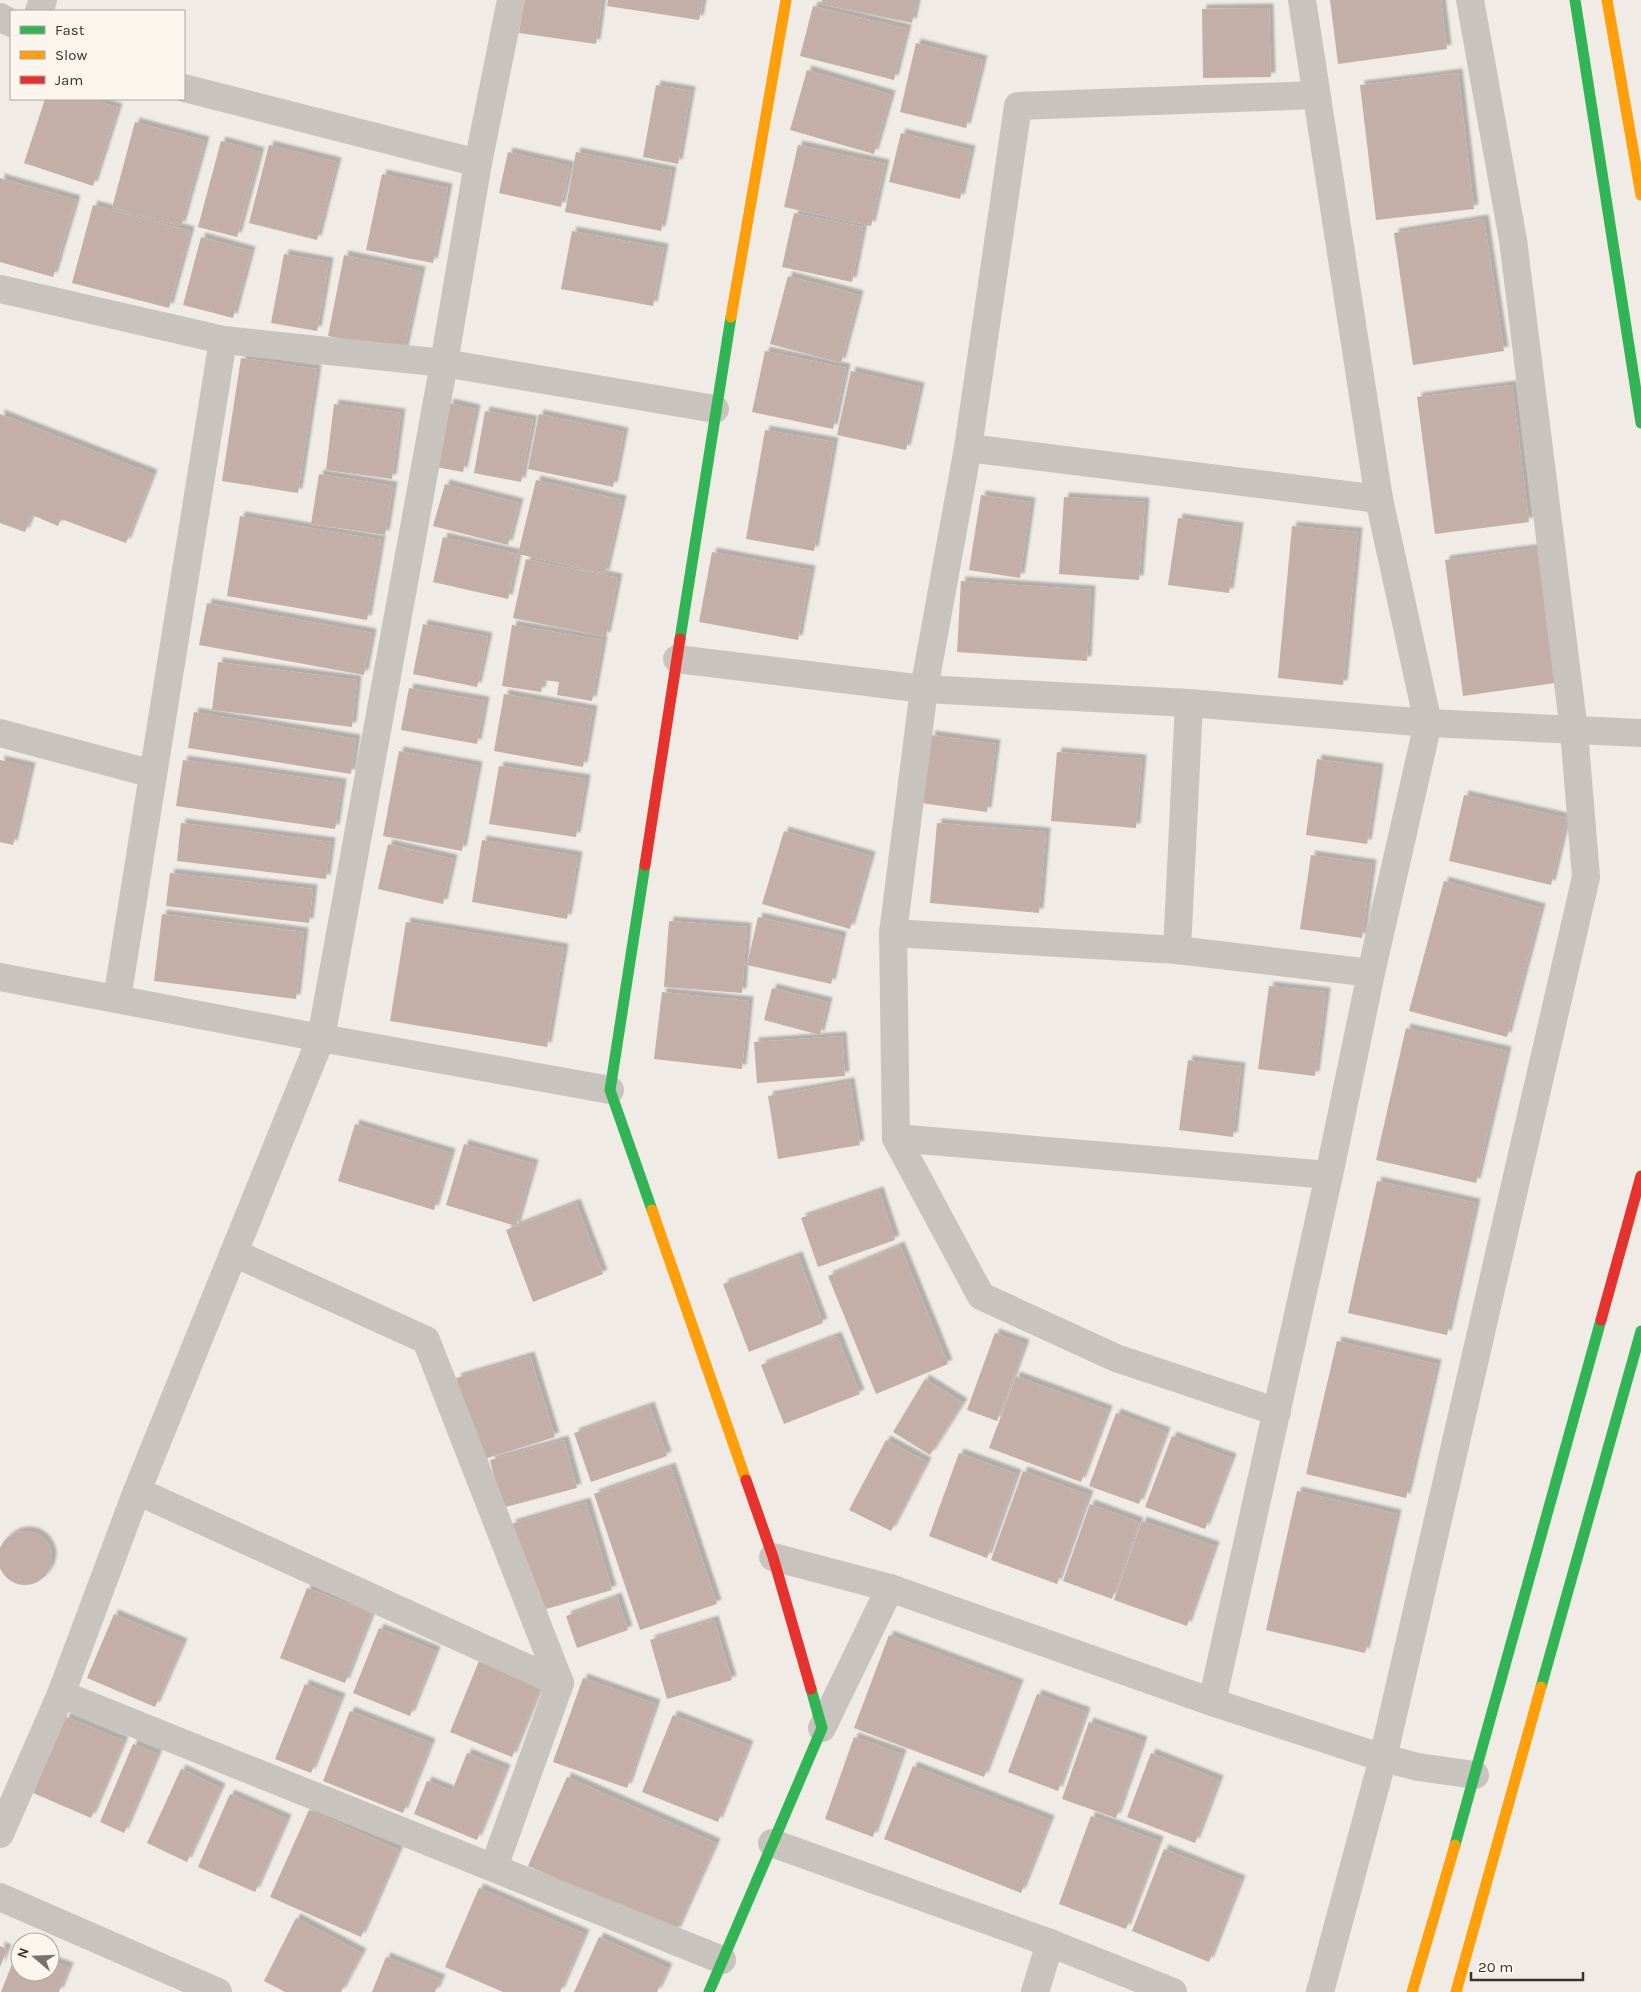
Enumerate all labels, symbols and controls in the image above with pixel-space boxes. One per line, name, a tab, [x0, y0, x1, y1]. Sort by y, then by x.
legend	[10, 10, 185, 100]
text: Fast	[55, 21, 85, 39]
text: Slow	[55, 46, 87, 64]
text: Jam	[55, 71, 83, 89]
north arrow	[10, 1932, 60, 1982]
text: N	[14, 1945, 33, 1960]
scale bar	[1471, 1950, 1584, 1982]
text: 20 m	[1478, 1958, 1513, 1976]

